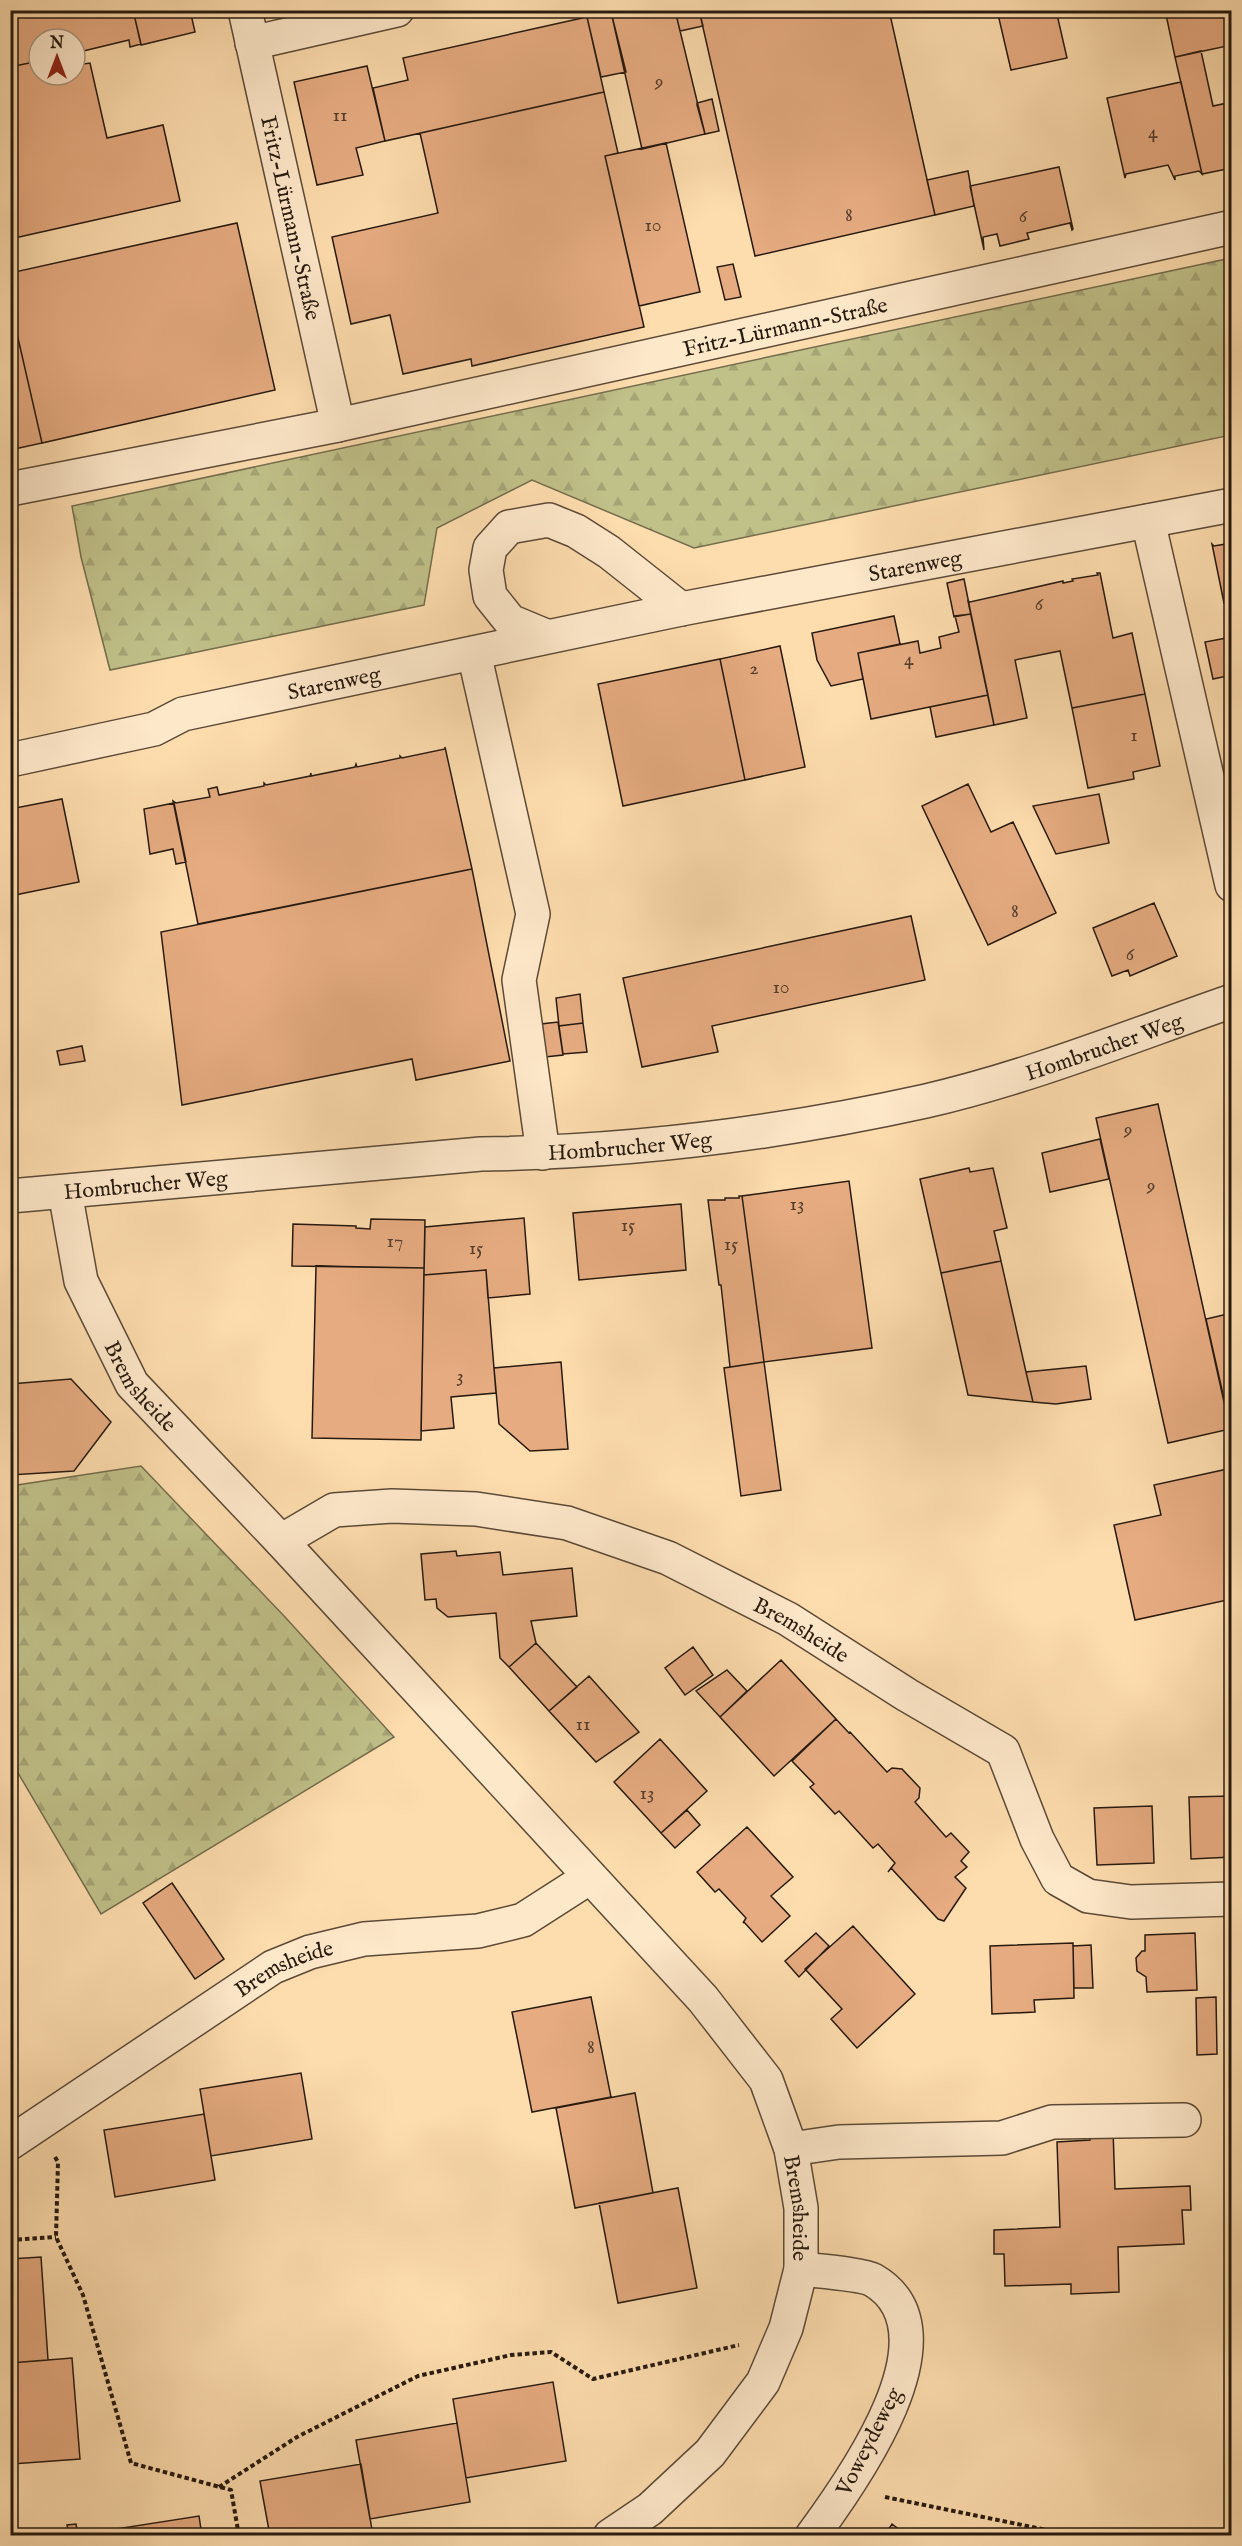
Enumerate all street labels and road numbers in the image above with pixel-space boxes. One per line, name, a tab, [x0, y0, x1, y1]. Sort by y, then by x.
street label: Fritz-Lürmann-Straße	[253, 113, 326, 323]
street label: Fritz-Lürmann-Straße	[680, 292, 890, 364]
street label: Starenweg	[866, 544, 965, 589]
street label: Starenweg	[285, 661, 384, 708]
street label: Hombrucher Weg	[1022, 1007, 1188, 1088]
street label: Hombrucher Weg	[547, 1126, 715, 1168]
street label: Hombrucher Weg	[62, 1165, 230, 1207]
street label: Bremsheide	[97, 1337, 182, 1439]
street label: Bremsheide	[748, 1592, 854, 1670]
street label: Bremsheide	[230, 1935, 336, 2005]
street label: Bremsheide	[776, 2153, 813, 2261]
street label: Voweydeweg	[830, 2382, 910, 2502]

